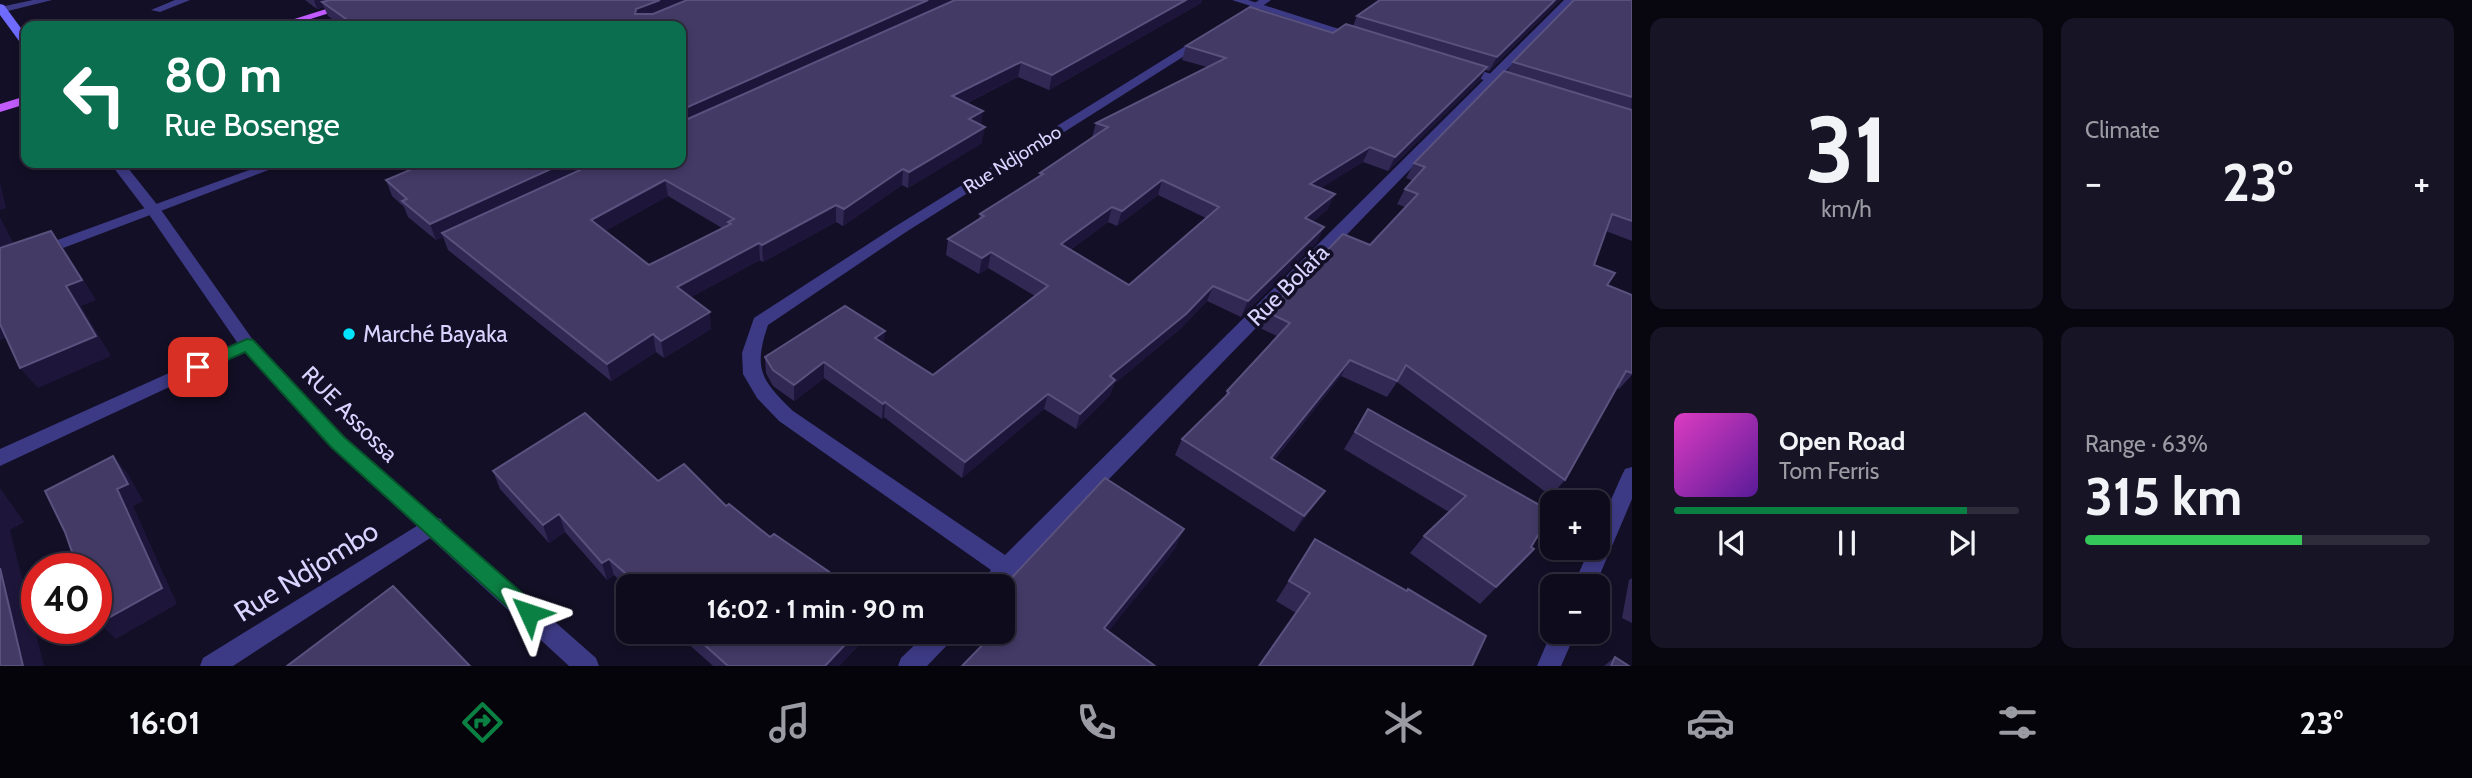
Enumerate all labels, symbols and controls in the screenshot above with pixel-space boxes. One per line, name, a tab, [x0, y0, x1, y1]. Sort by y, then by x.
text: 80 m	[164, 45, 282, 104]
icon: left	[49, 49, 140, 140]
text: 31	[1805, 94, 1888, 205]
text: Rue Bosenge	[164, 105, 340, 144]
text: Climate	[2085, 116, 2160, 144]
street label: Rue Ndjombo	[959, 120, 1065, 199]
text: 23°	[2222, 151, 2293, 214]
text: −	[2085, 159, 2102, 206]
text: +	[2413, 159, 2430, 206]
text: km/h	[1821, 195, 1872, 223]
street label: Rue Bolafa	[1241, 238, 1335, 332]
place label: Marché Bayaka	[363, 320, 507, 348]
marker: Marché Bayaka	[341, 326, 357, 342]
pin	[168, 337, 228, 397]
icon: arrive	[179, 348, 217, 386]
street label: RUE Assossa	[296, 360, 404, 468]
text: Open Road	[1779, 425, 1905, 457]
text: Range · 63%	[2085, 430, 2208, 458]
text: Tom Ferris	[1779, 457, 1879, 485]
text: 315 km	[2085, 465, 2242, 528]
map controls	[1540, 490, 1610, 644]
button: +	[1540, 490, 1610, 560]
street label: Rue Ndjombo	[228, 513, 384, 629]
icon: previous	[1713, 524, 1751, 562]
icon: pause	[1828, 524, 1866, 562]
icon: next	[1943, 524, 1981, 562]
speed limit sign: 40	[21, 553, 112, 644]
button: −	[1540, 574, 1610, 644]
position arrow	[492, 576, 566, 650]
text: 16:02 · 1 min · 90 m	[707, 593, 924, 625]
icon: directions	[458, 698, 507, 747]
icon: music	[765, 698, 814, 747]
icon: phone	[1072, 698, 1121, 747]
icon: climate	[1379, 698, 1428, 747]
icon: car	[1686, 698, 1735, 747]
icon: filters	[1993, 698, 2042, 747]
text: 16:01	[129, 703, 200, 742]
text: 23°	[2300, 703, 2343, 742]

